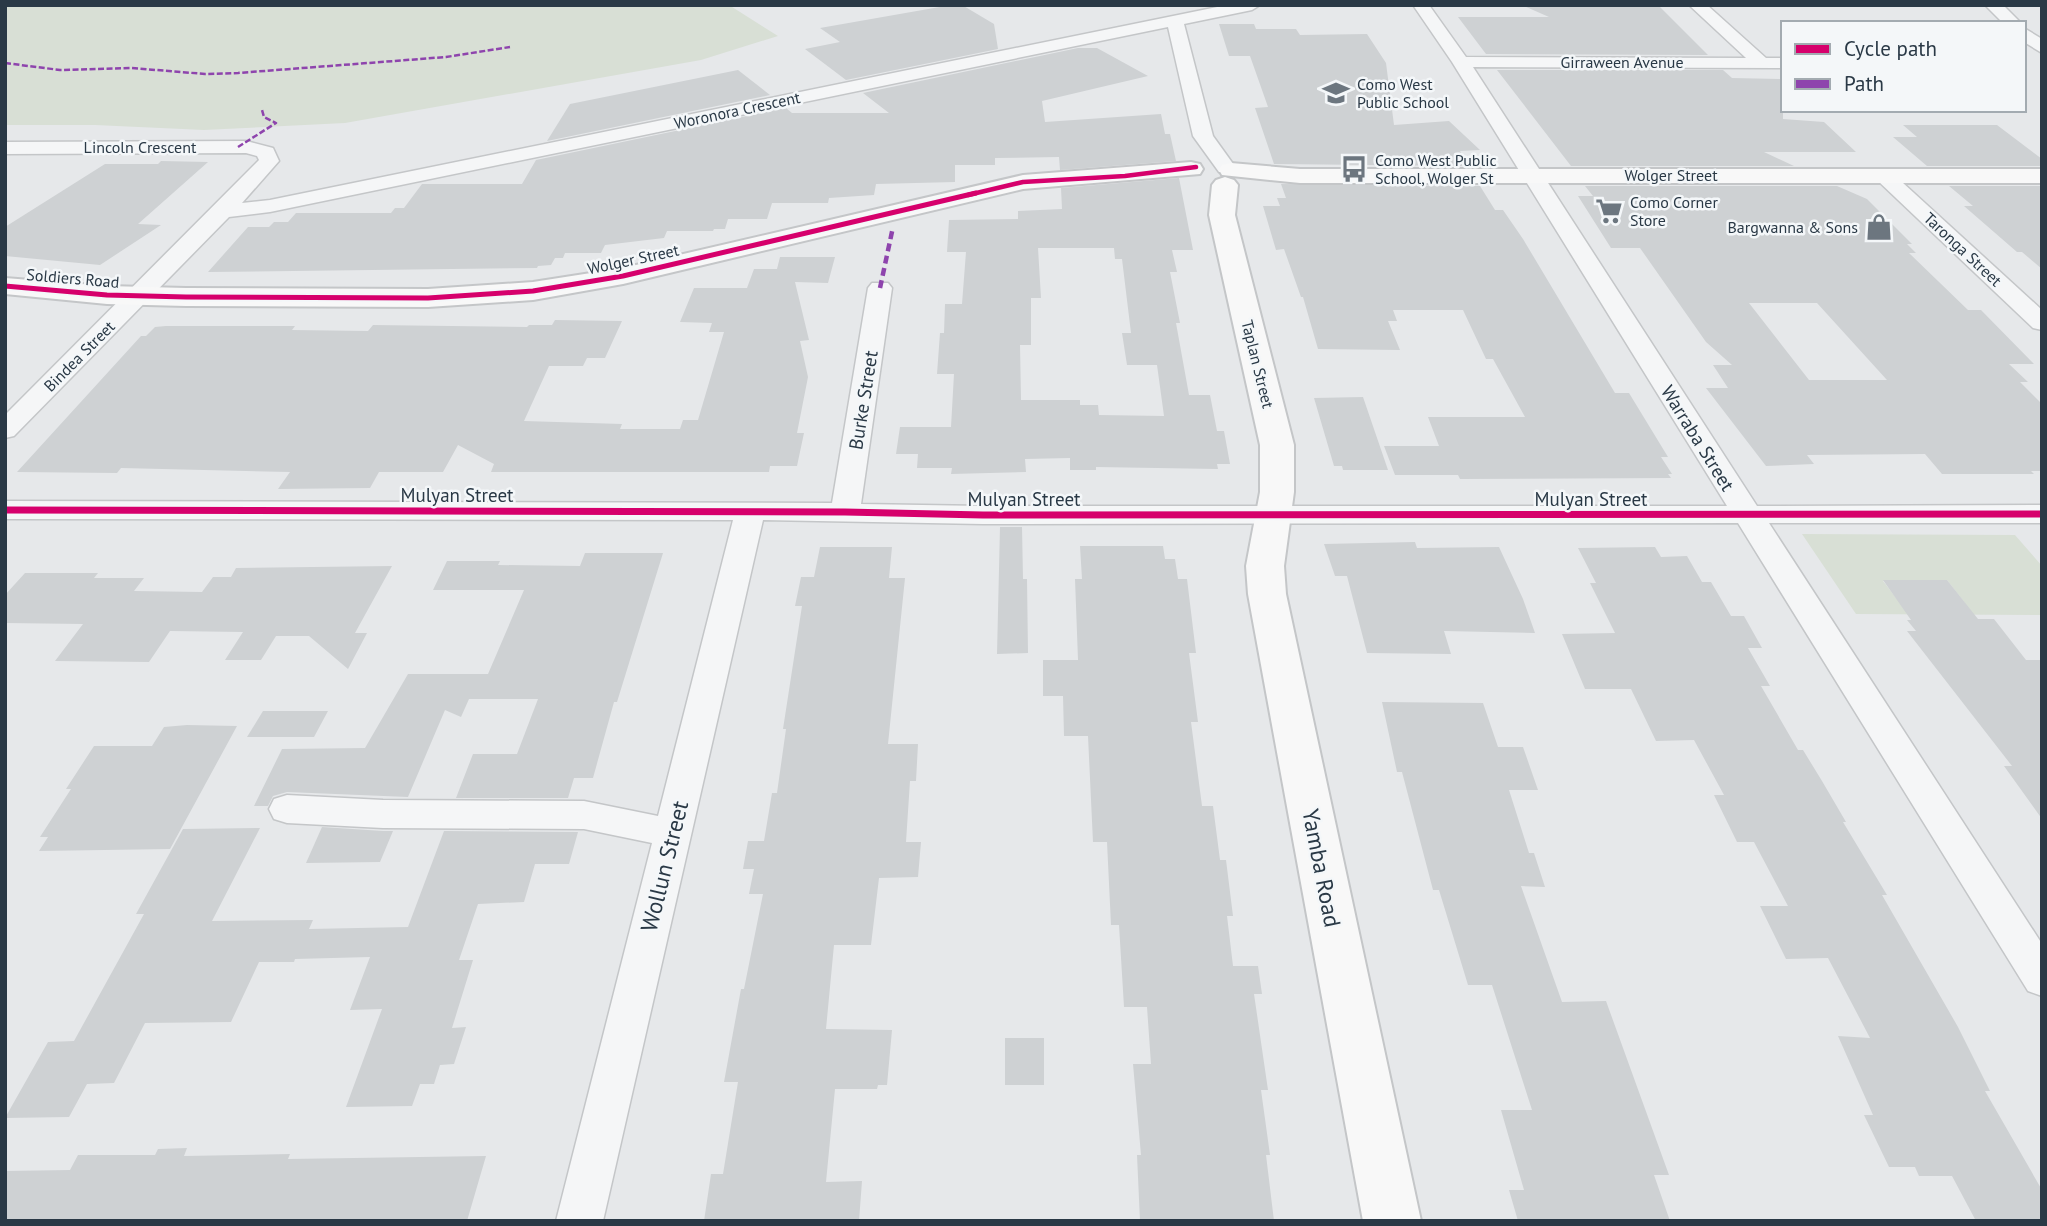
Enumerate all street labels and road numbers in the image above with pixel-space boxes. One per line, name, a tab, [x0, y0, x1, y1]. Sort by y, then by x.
street label: Girraween Avenue	[1560, 52, 1684, 72]
street label: Woronora Crescent	[672, 87, 802, 133]
street label: Lincoln Crescent	[84, 137, 197, 157]
street label: Wolger Street	[1624, 165, 1718, 185]
street label: Taronga Street	[1920, 208, 2007, 291]
street label: Wolger Street	[585, 239, 681, 278]
street label: Soldiers Road	[26, 264, 120, 292]
street label: Bindea Street	[39, 316, 119, 396]
street label: Taplan Street	[1237, 318, 1279, 411]
street label: Burke Street	[843, 348, 883, 451]
street label: Warraba Street	[1656, 381, 1740, 496]
street label: Mulyan Street	[400, 483, 514, 507]
street label: Mulyan Street	[967, 487, 1081, 511]
street label: Mulyan Street	[1534, 487, 1648, 511]
street label: Wollun Street	[634, 797, 694, 934]
street label: Yamba Road	[1296, 806, 1348, 930]

